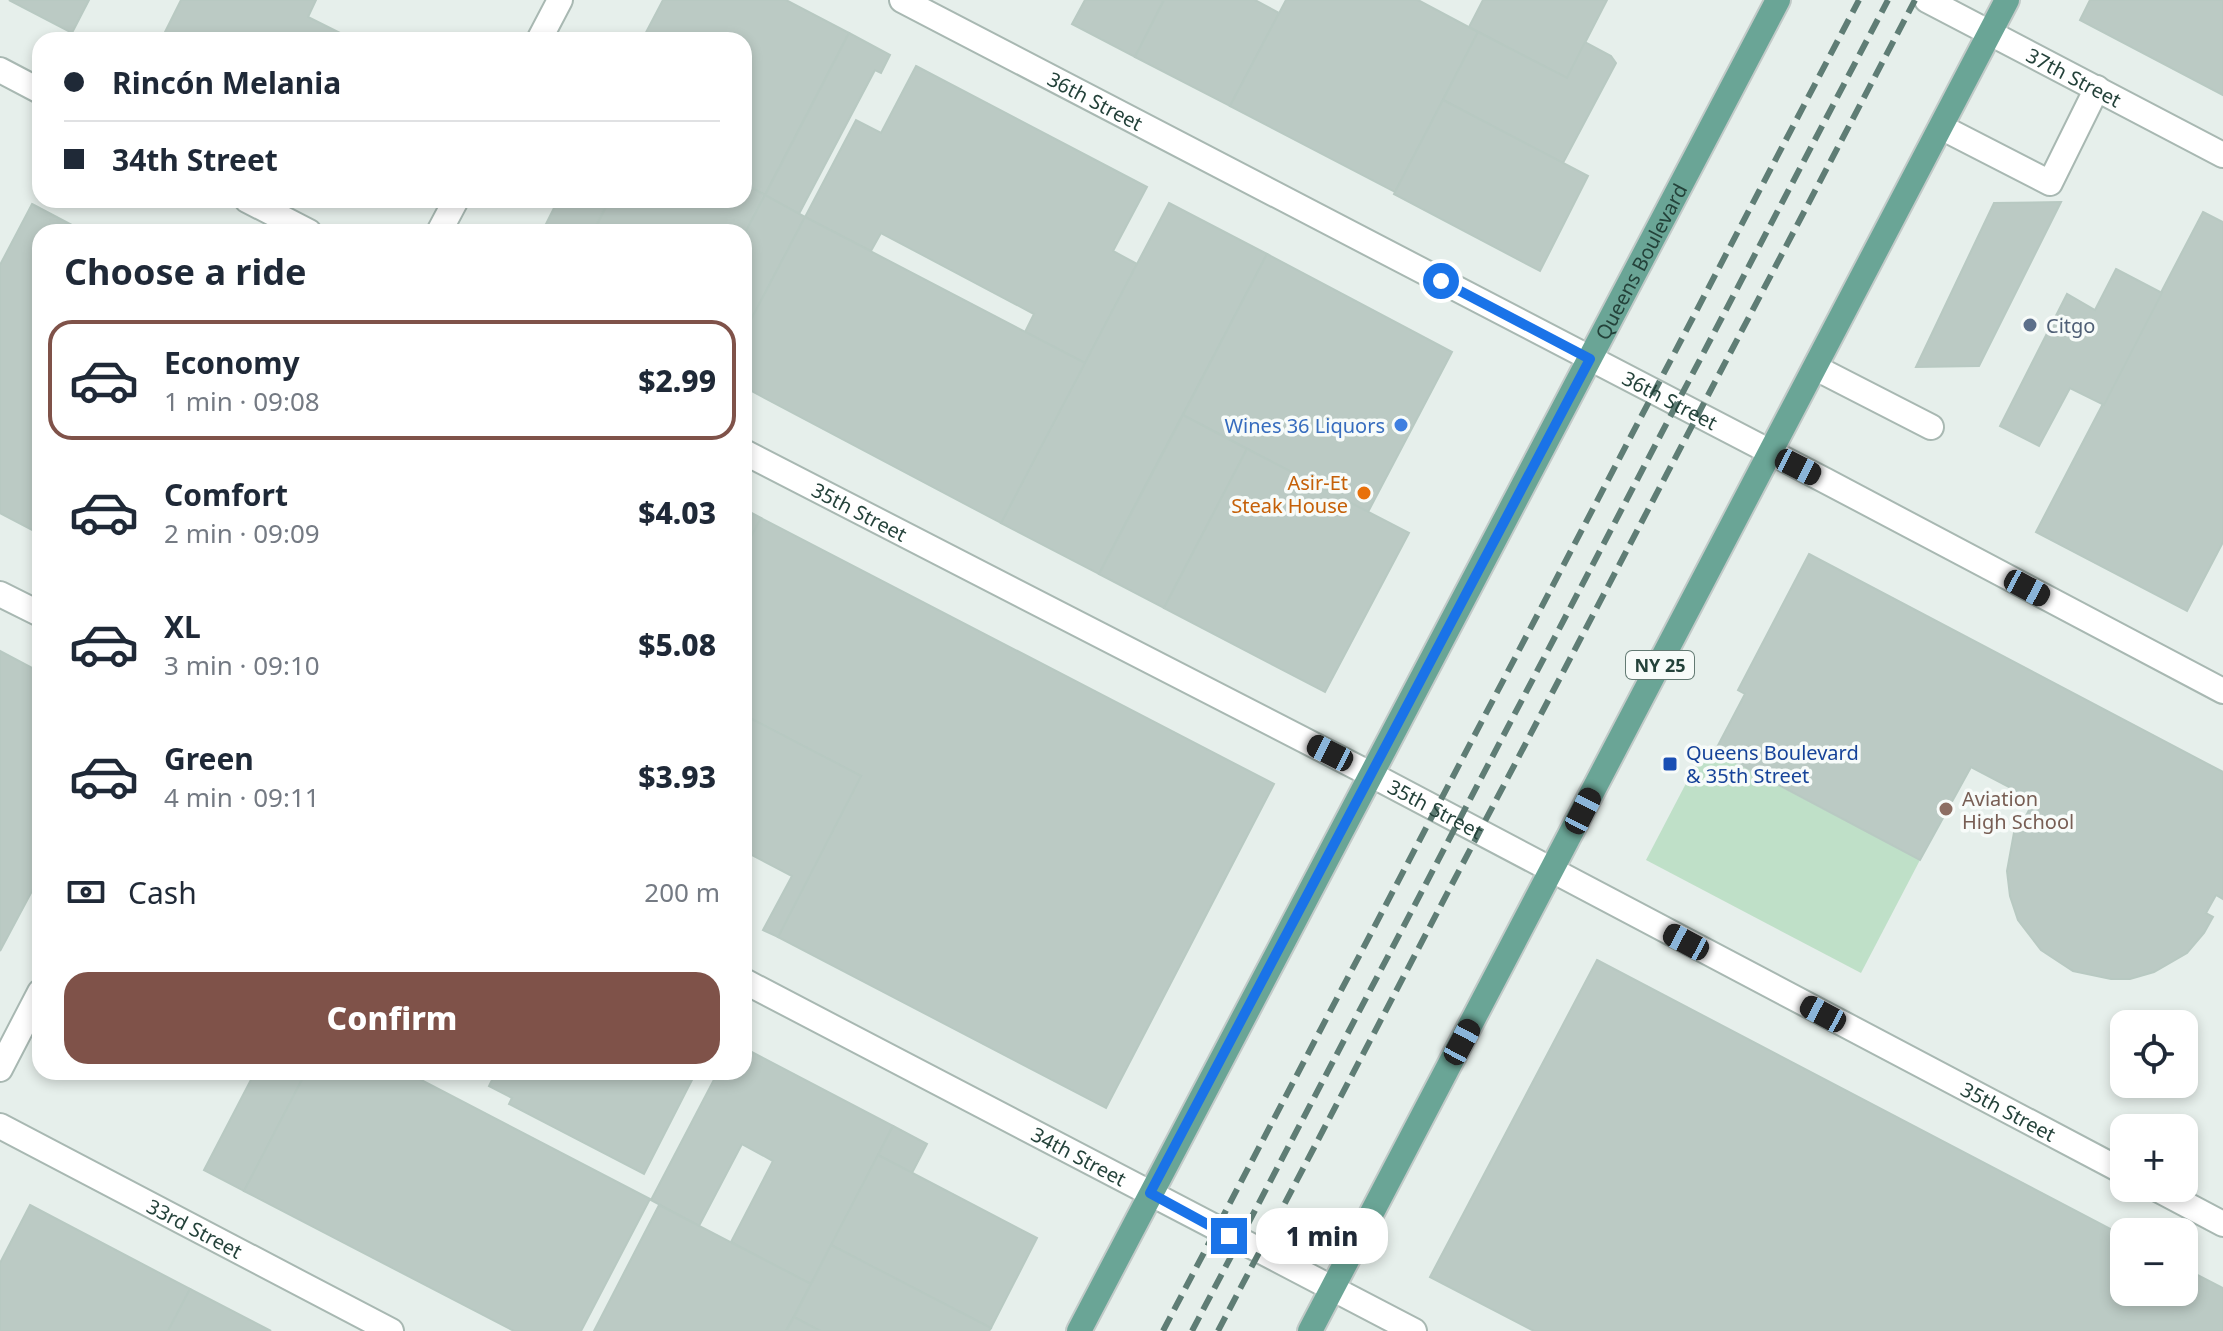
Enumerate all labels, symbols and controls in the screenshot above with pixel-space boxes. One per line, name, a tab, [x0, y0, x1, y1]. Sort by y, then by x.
street label: 37th Street	[2022, 41, 2126, 113]
text: Rincón Melania	[112, 62, 341, 103]
street label: 36th Street	[1043, 65, 1148, 137]
text: 34th Street	[112, 139, 278, 180]
street label: Queens Boulevard	[1589, 179, 1693, 344]
text: Choose a ride	[64, 247, 306, 296]
route start	[1423, 263, 1459, 299]
place label: Citgo	[2046, 312, 2095, 339]
marker: Citgo	[2021, 316, 2039, 334]
text: Economy	[164, 342, 300, 383]
icon: car	[68, 344, 140, 416]
text: $2.99	[638, 360, 716, 401]
street label: 36th Street	[1618, 364, 1722, 436]
text: 1 min · 09:08	[164, 383, 320, 419]
place label: Wines 36 Liquors	[1225, 412, 1385, 439]
marker: Wines 36 Liquors	[1392, 416, 1410, 434]
car	[1771, 445, 1825, 489]
place label: Asir-Et Steak House	[1231, 469, 1348, 519]
text: Comfort	[164, 474, 288, 515]
icon: car	[68, 476, 140, 548]
street label: 35th Street	[807, 476, 912, 547]
marker: Asir-Et Steak House	[1355, 484, 1373, 502]
text: $4.03	[638, 492, 716, 533]
text: 2 min · 09:09	[164, 515, 320, 551]
car	[2000, 566, 2054, 610]
text: XL	[164, 606, 201, 647]
icon: car	[68, 608, 140, 680]
text: $5.08	[638, 624, 716, 665]
text: 3 min · 09:10	[164, 647, 320, 683]
road number: NY 25	[1626, 651, 1694, 679]
car	[1303, 731, 1357, 775]
text: Green	[164, 738, 254, 779]
place label: Queens Boulevard & 35th Street	[1686, 739, 1859, 789]
icon: car	[68, 740, 140, 812]
marker: Queens Boulevard & 35th Street	[1661, 755, 1679, 773]
text: $3.93	[638, 756, 716, 797]
street label: 35th Street	[1383, 772, 1488, 845]
text: 4 min · 09:11	[164, 779, 320, 815]
car	[1561, 784, 1605, 838]
place label: Aviation High School	[1962, 785, 2074, 835]
marker: Aviation High School	[1937, 800, 1955, 818]
icon: cash	[64, 870, 108, 914]
text: Cash	[128, 872, 197, 913]
text: 200 m	[644, 874, 720, 910]
car	[1659, 920, 1713, 964]
button: Confirm	[64, 972, 720, 1064]
car	[1796, 992, 1850, 1036]
map controls	[2110, 1010, 2198, 1306]
button: locate	[2110, 1010, 2198, 1098]
car	[1440, 1015, 1484, 1069]
street label: 35th Street	[1956, 1075, 2061, 1147]
button: +	[2110, 1114, 2198, 1202]
street label: 34th Street	[1027, 1120, 1131, 1192]
street label: 33rd Street	[142, 1192, 247, 1264]
callout: 1 min	[1257, 1208, 1389, 1264]
route end	[1211, 1218, 1247, 1254]
text: 1 min	[1286, 1218, 1358, 1254]
button: −	[2110, 1218, 2198, 1306]

